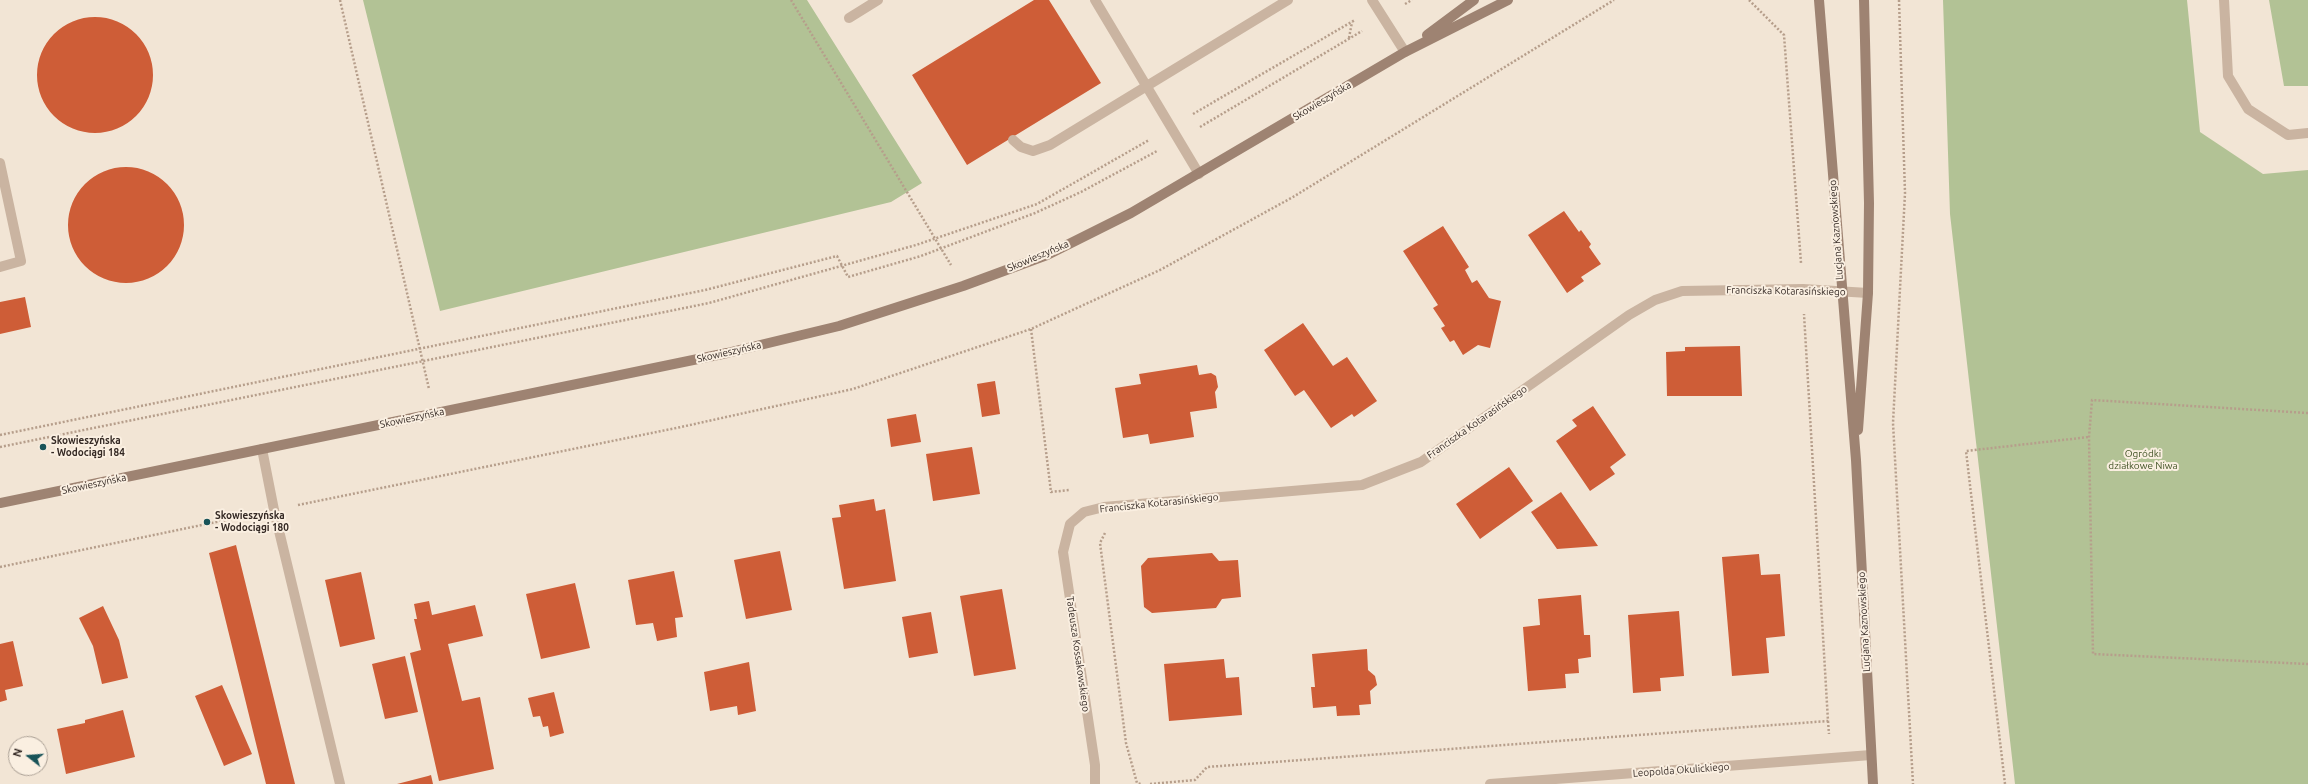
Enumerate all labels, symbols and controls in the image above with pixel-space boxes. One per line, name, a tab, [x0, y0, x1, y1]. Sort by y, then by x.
street label: Skowieszyńska	[1291, 79, 1353, 123]
street label: Lucjana Kaznowskiego	[1827, 180, 1845, 280]
street label: Skowieszyńska	[1005, 238, 1071, 274]
street label: Franciszka Kotarasińskiego	[1726, 284, 1846, 298]
street label: Skowieszyńska	[696, 339, 762, 365]
street label: Franciszka Kotarasińskiego	[1425, 383, 1529, 461]
street label: Skowieszyńska	[379, 405, 445, 431]
place label: Skowieszyńska - Wodociągi 184	[51, 435, 125, 458]
marker: Skowieszyńska - Wodociągi 184	[38, 442, 48, 452]
park label: Ogródki działkowe Niwa	[2108, 448, 2178, 472]
street label: Skowieszyńska	[61, 471, 127, 497]
street label: Franciszka Kotarasińskiego	[1099, 491, 1219, 515]
place label: Skowieszyńska - Wodociągi 180	[215, 510, 289, 534]
marker: Skowieszyńska - Wodociągi 180	[202, 517, 212, 527]
street label: Lucjana Kaznowskiego	[1855, 572, 1873, 672]
street label: Tadeusza Kossakowskiego	[1064, 595, 1092, 713]
north arrow	[8, 736, 48, 776]
text: N	[11, 747, 24, 758]
street label: Leopolda Okulickiego	[1632, 761, 1730, 779]

